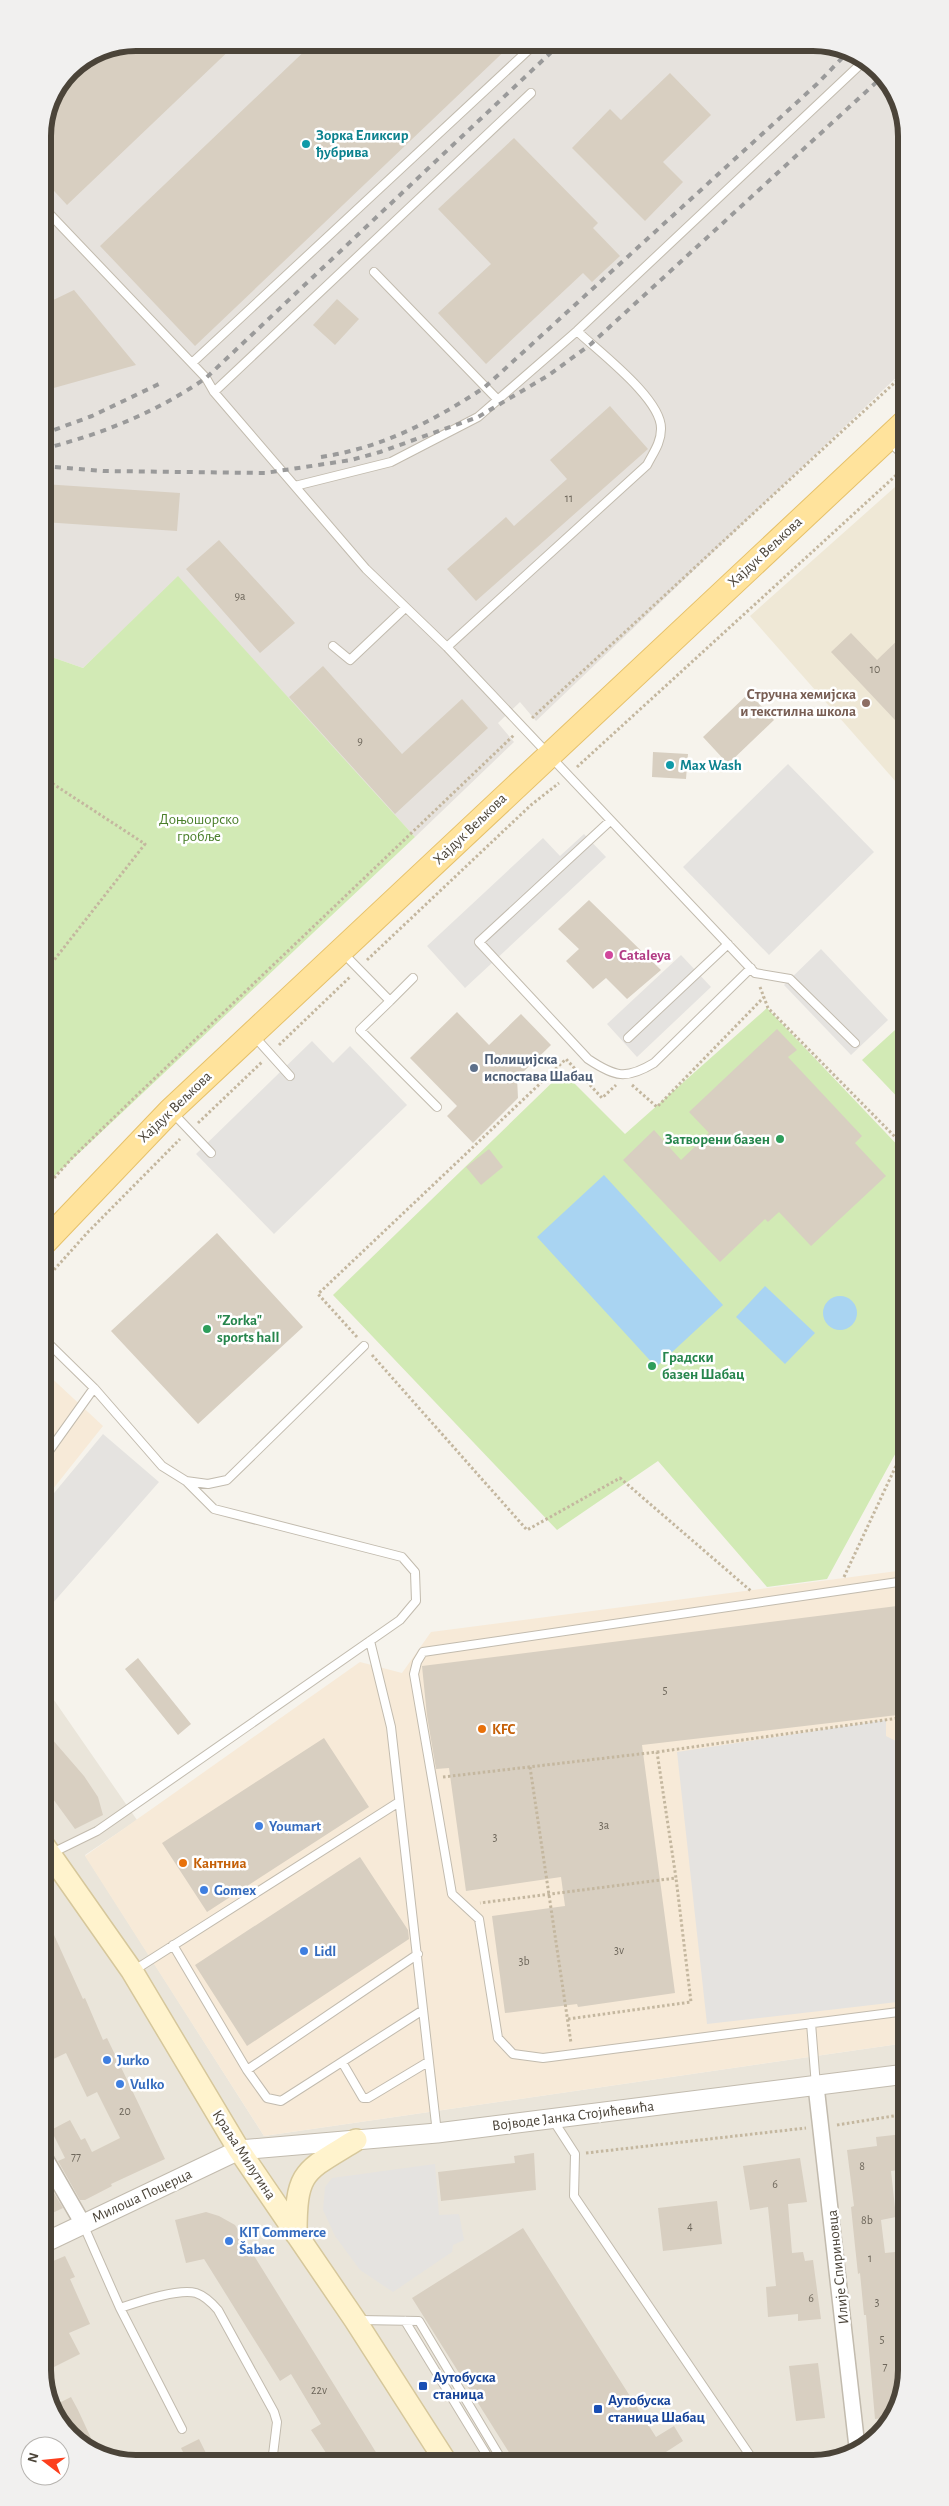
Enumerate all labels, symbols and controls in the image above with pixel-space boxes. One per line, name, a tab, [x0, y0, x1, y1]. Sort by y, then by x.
place label: Зорка Еликсир ђубрива	[315, 128, 409, 160]
marker: Зорка Еликсир ђубрива	[300, 138, 312, 150]
house number: 11	[565, 492, 573, 504]
street label: Хајдук Вељкова	[725, 514, 805, 590]
house number: 9a	[234, 590, 246, 602]
house number: 10	[870, 663, 880, 675]
place label: Стручна хемијска и текстилна школа	[740, 687, 856, 719]
marker: Стручна хемијска и текстилна школа	[860, 697, 872, 709]
house number: 9	[357, 735, 363, 747]
place label: Max Wash	[680, 758, 742, 773]
marker: Max Wash	[664, 759, 676, 771]
street label: Хајдук Вељкова	[431, 790, 510, 867]
park label: Доњошорско гробље	[159, 812, 239, 844]
place label: Cataleya	[619, 948, 671, 963]
marker: Cataleya	[603, 949, 615, 961]
place label: Полицијска испостава Шабац	[484, 1052, 594, 1084]
marker: Полицијска испостава Шабац	[468, 1062, 480, 1074]
street label: Хајдук Вељкова	[136, 1068, 215, 1145]
place label: Затворени базен	[665, 1132, 770, 1147]
marker: Затворени базен	[774, 1133, 786, 1145]
place label: "Zorka" sports hall	[217, 1313, 279, 1345]
marker: "Zorka" sports hall	[201, 1323, 213, 1335]
place label: Градски базен Шабац	[662, 1350, 745, 1382]
marker: Градски базен Шабац	[646, 1360, 658, 1372]
house number: 5	[662, 1684, 668, 1696]
place label: KFC	[492, 1722, 516, 1737]
marker: KFC	[476, 1723, 488, 1735]
place label: Youmart	[269, 1819, 321, 1834]
house number: 3a	[599, 1819, 610, 1831]
marker: Youmart	[253, 1820, 265, 1832]
house number: 3	[493, 1831, 498, 1843]
place label: Кантниа	[193, 1856, 247, 1871]
marker: Кантниа	[177, 1857, 189, 1869]
place label: Gomex	[214, 1883, 256, 1898]
marker: Gomex	[198, 1884, 210, 1896]
place label: Lidl	[314, 1944, 336, 1959]
house number: 3v	[614, 1944, 624, 1956]
marker: Lidl	[298, 1945, 310, 1957]
house number: 3b	[518, 1955, 530, 1967]
place label: Jurko	[117, 2053, 149, 2068]
marker: Jurko	[101, 2054, 113, 2066]
place label: Vulko	[130, 2077, 165, 2092]
marker: Vulko	[114, 2078, 126, 2090]
street label: Војводе Јанка Стојићевића	[491, 2099, 655, 2133]
house number: 20	[119, 2105, 131, 2117]
street label: Краља Милутина	[210, 2108, 279, 2203]
house number: 77	[71, 2150, 81, 2162]
house number: 8	[859, 2160, 865, 2172]
street label: Милоша Поцерца	[90, 2166, 194, 2226]
house number: 6	[772, 2178, 778, 2190]
street label: Илије Спириновца	[825, 2209, 851, 2325]
house number: 8b	[861, 2214, 873, 2226]
house number: 4	[687, 2220, 693, 2232]
place label: KIT Commerce Šabac	[239, 2225, 326, 2257]
marker: KIT Commerce Šabac	[223, 2235, 235, 2247]
house number: 1	[868, 2252, 872, 2264]
house number: 6	[808, 2292, 814, 2304]
house number: 3	[875, 2296, 880, 2308]
house number: 5	[879, 2333, 885, 2345]
house number: 7	[882, 2360, 888, 2372]
place label: Аутобуска станица	[433, 2370, 496, 2402]
marker: Аутобуска станица	[417, 2380, 429, 2392]
house number: 22v	[311, 2384, 327, 2396]
place label: Аутобуска станица Шабац	[608, 2393, 706, 2425]
marker: Аутобуска станица Шабац	[592, 2403, 604, 2415]
north arrow	[20, 2436, 70, 2486]
text: N	[25, 2451, 42, 2464]

